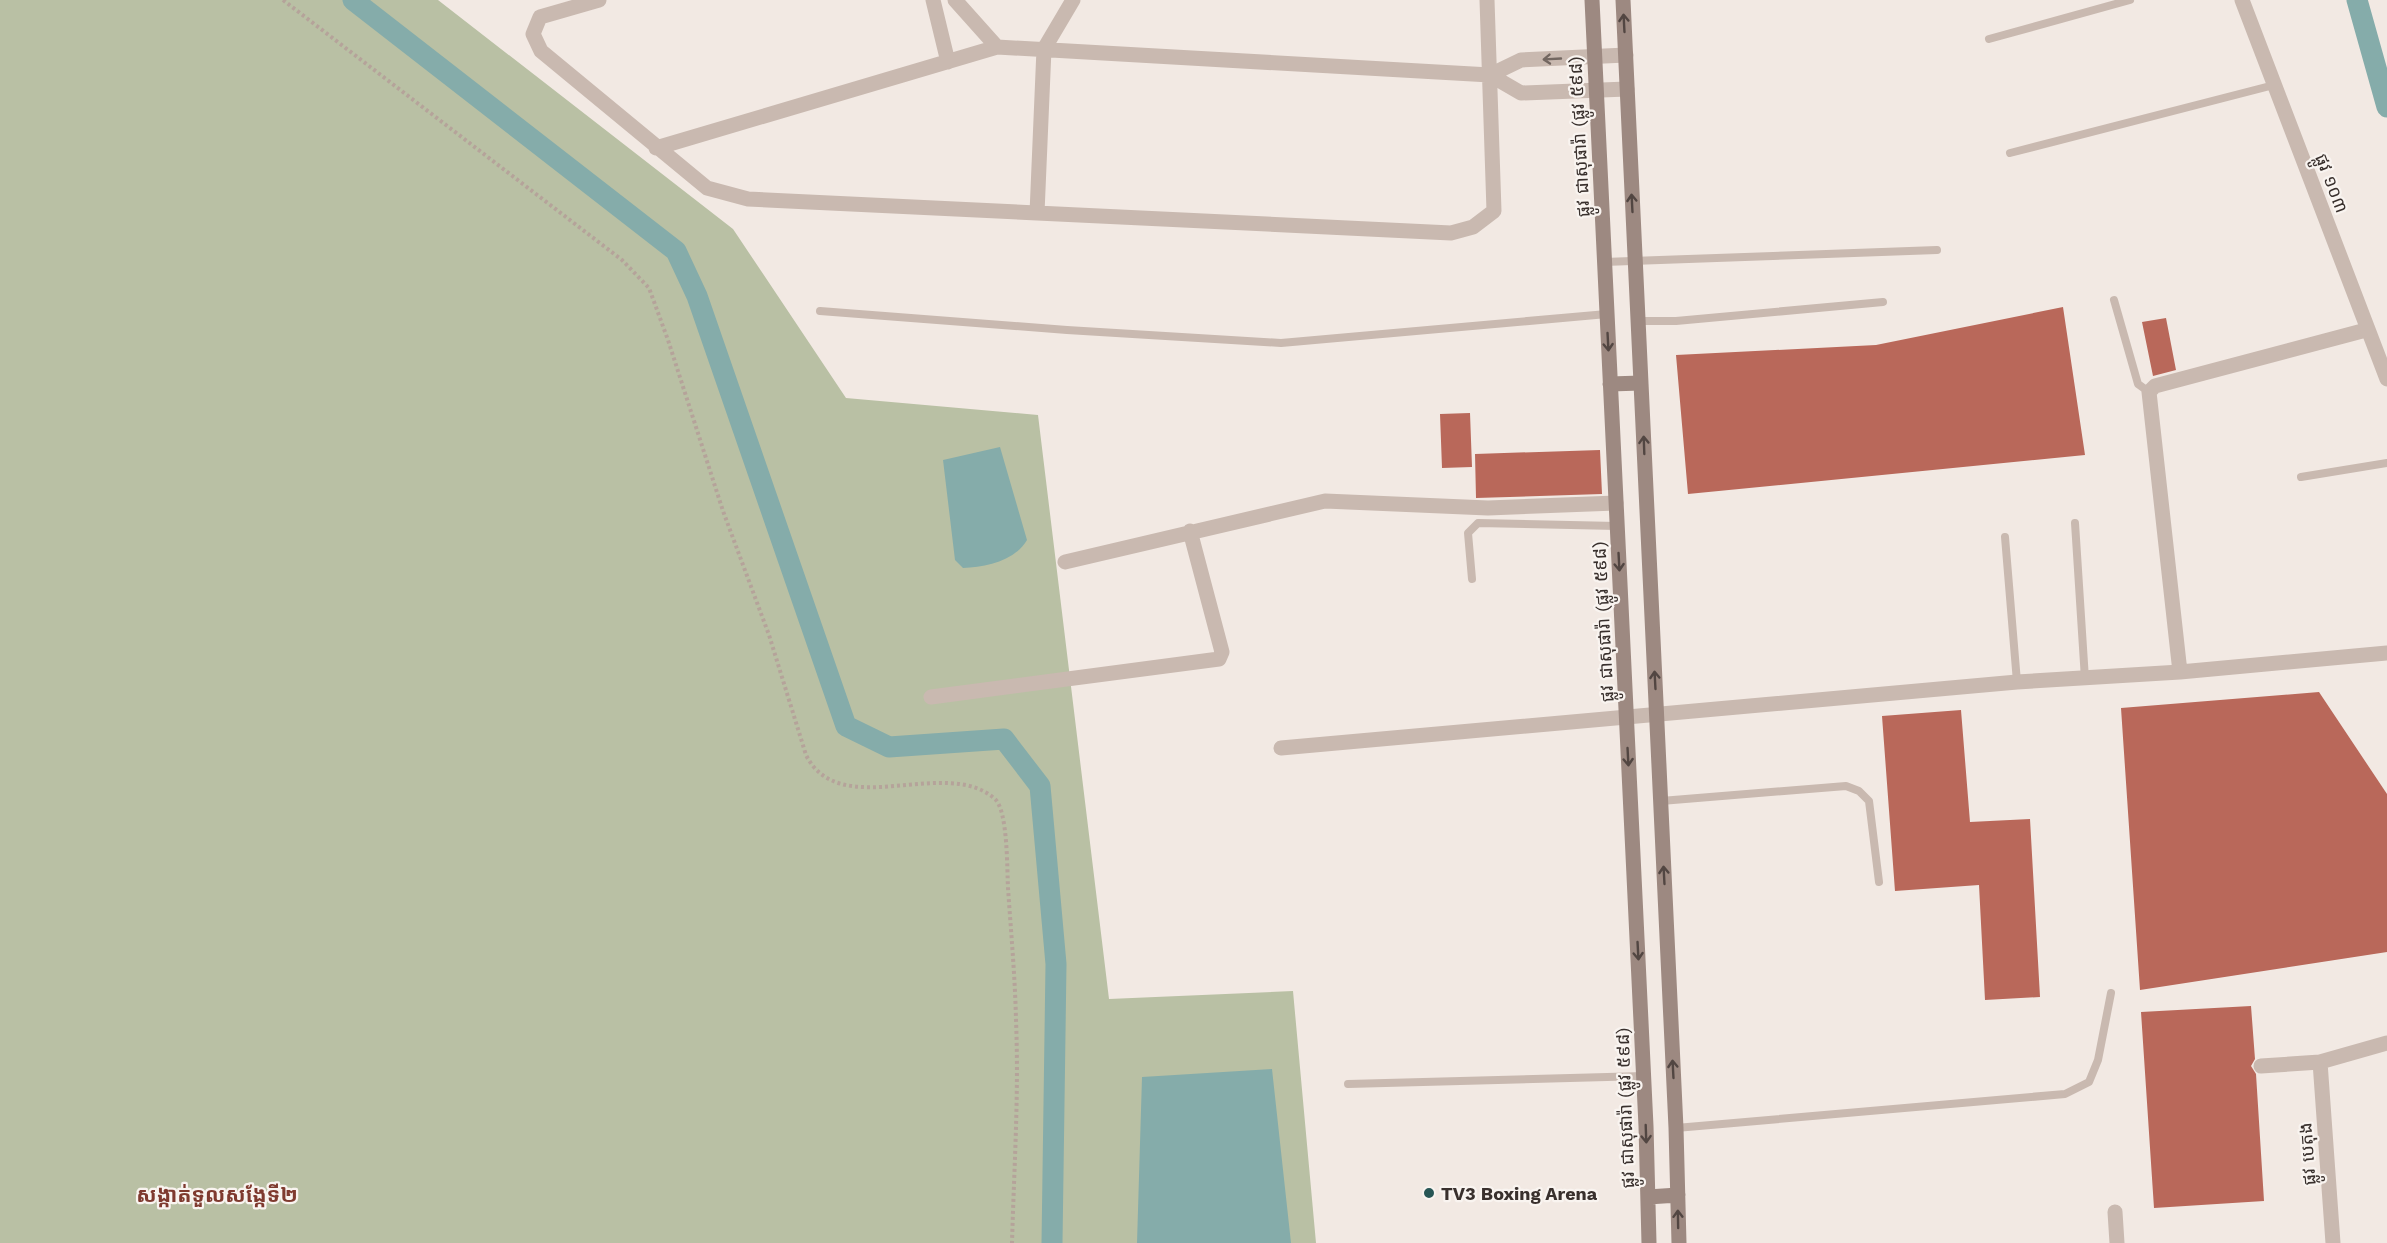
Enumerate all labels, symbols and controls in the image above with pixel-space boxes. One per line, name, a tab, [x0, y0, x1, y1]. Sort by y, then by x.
one-way arrow	[1619, 14, 1630, 34]
one-way arrow	[1543, 53, 1563, 64]
street label: ផ្លូវ ជាសុផារ៉ា (ផ្លូវ ៥៩៨)	[1564, 56, 1600, 218]
street label: ផ្លូវ ១០៣	[2305, 150, 2353, 218]
one-way arrow	[1627, 194, 1638, 214]
one-way arrow	[1603, 331, 1614, 351]
one-way arrow	[1639, 436, 1650, 456]
street label: ផ្លូវ ជាសុផារ៉ា (ផ្លូវ ៥៩៨)	[1588, 541, 1624, 703]
one-way arrow	[1614, 551, 1625, 571]
one-way arrow	[1649, 670, 1660, 690]
one-way arrow	[1623, 746, 1634, 766]
one-way arrow	[1659, 865, 1670, 885]
one-way arrow	[1632, 941, 1643, 961]
street label: ផ្លូវ ជាសុផារ៉ា (ផ្លូវ ៥៩៨)	[1612, 1027, 1645, 1189]
one-way arrow	[1668, 1060, 1679, 1080]
street label: ផ្លូវ បេតុង	[2294, 1121, 2326, 1186]
one-way arrow	[1641, 1124, 1652, 1144]
district label: សង្កាត់ទួលសង្កែទី២	[136, 1182, 298, 1208]
place label: TV3 Boxing Arena	[1441, 1183, 1598, 1204]
marker: TV3 Boxing Arena	[1422, 1186, 1436, 1200]
one-way arrow	[1673, 1210, 1684, 1230]

